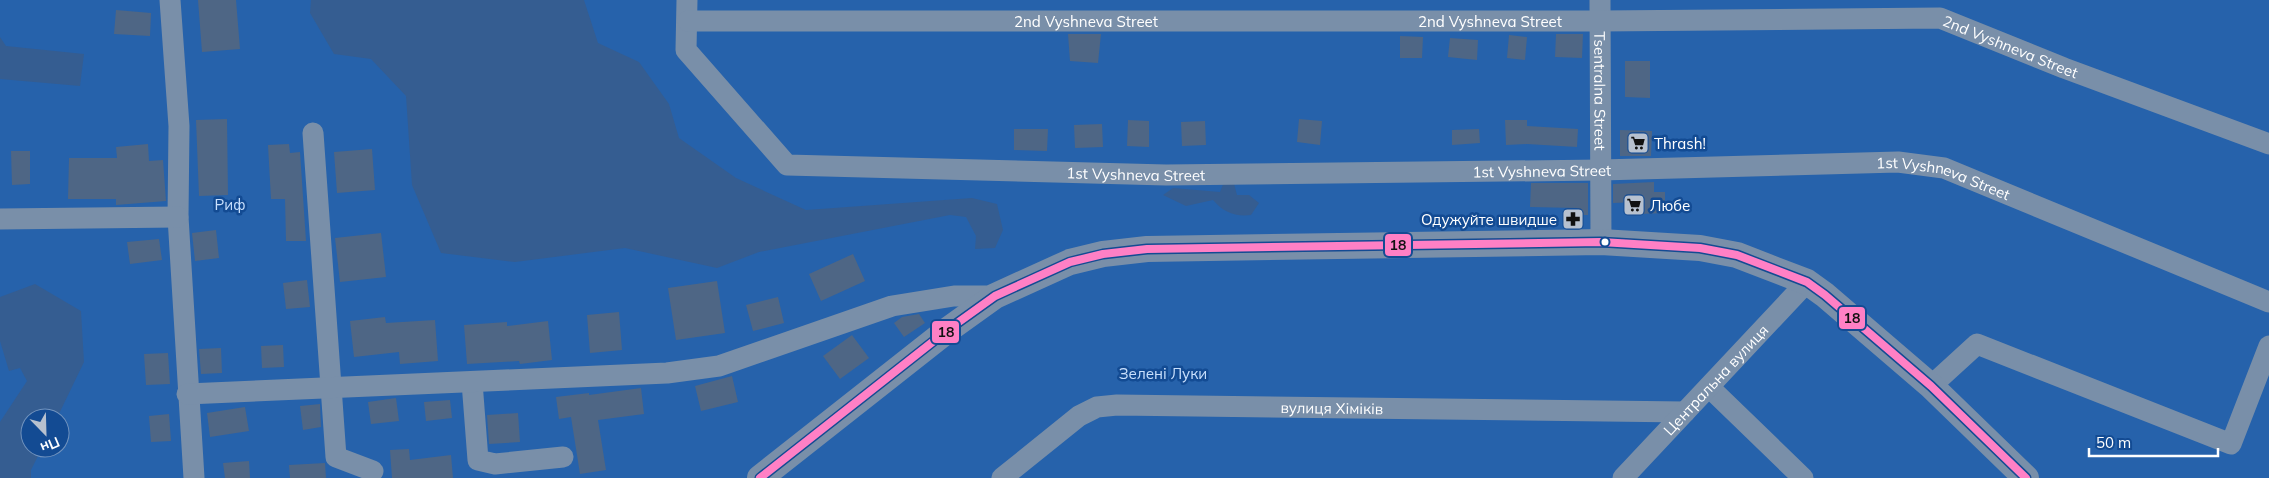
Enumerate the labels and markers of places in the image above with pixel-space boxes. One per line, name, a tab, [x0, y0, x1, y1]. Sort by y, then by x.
supermarket icon: Thrash!	[1626, 131, 1650, 155]
place label: Thrash!	[1654, 134, 1706, 153]
supermarket icon: Любе	[1622, 193, 1646, 217]
place label: Любе	[1650, 196, 1690, 215]
pharmacy icon: Одужуйте швидше	[1561, 207, 1585, 231]
place label: Одужуйте швидше	[1421, 210, 1557, 229]
unlabelled marker	[1600, 237, 1610, 247]

